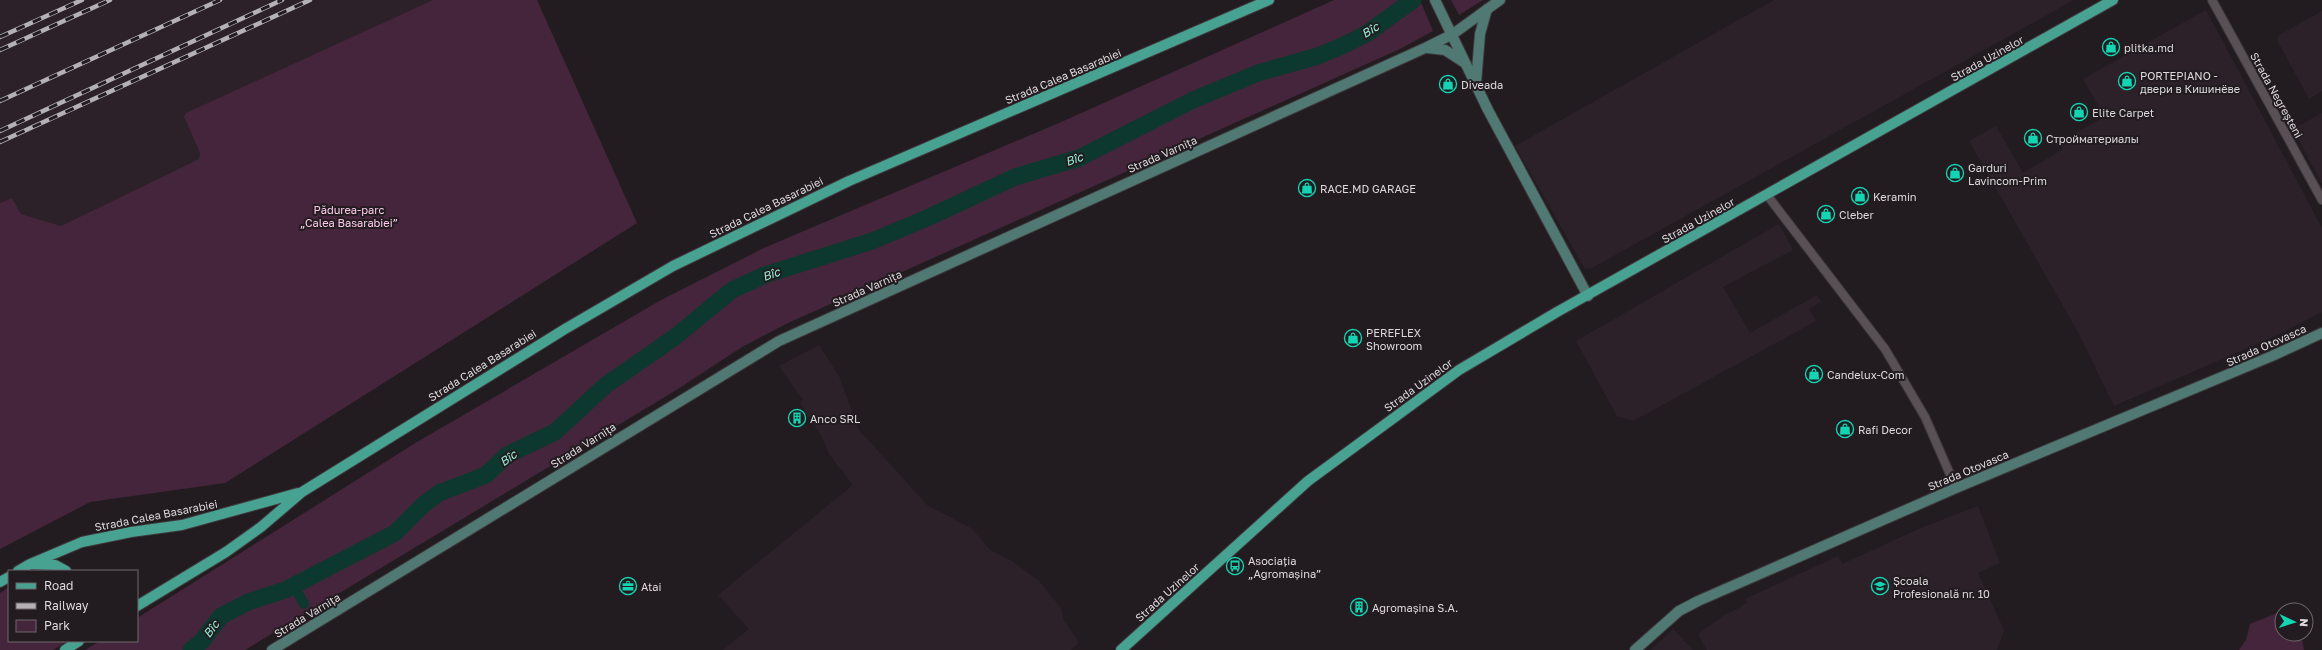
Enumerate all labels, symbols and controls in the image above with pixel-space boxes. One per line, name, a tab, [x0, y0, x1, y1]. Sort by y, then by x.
water label: Bîc	[1358, 18, 1383, 41]
street label: Strada Uzinelor	[1948, 32, 2026, 83]
shop icon: plitka.md	[2101, 37, 2121, 57]
place label: plitka.md	[2124, 41, 2174, 54]
street label: Strada Calea Basarabiei	[1003, 46, 1123, 106]
street label: Strada Negreșteni	[2247, 50, 2306, 141]
place label: PORTEPIANO - двери в Кишинёве	[2140, 69, 2240, 95]
shop icon: PORTEPIANO - двери в Кишинёве	[2117, 71, 2137, 91]
shop icon: Diveada	[1438, 74, 1458, 94]
place label: Diveada	[1461, 78, 1503, 91]
shop icon: Elite Carpet	[2069, 102, 2089, 122]
place label: Elite Carpet	[2092, 106, 2154, 119]
shop icon: Стройматериалы	[2023, 128, 2043, 148]
place label: Стройматериалы	[2046, 132, 2139, 145]
street label: Strada Varnița	[1125, 133, 1199, 176]
water label: Bîc	[1063, 148, 1086, 169]
place label: Garduri Lavincom-Prim	[1968, 161, 2047, 187]
shop icon: Garduri Lavincom-Prim	[1945, 163, 1965, 183]
street label: Strada Calea Basarabiei	[707, 174, 825, 240]
shop icon: RACE.MD GARAGE	[1297, 178, 1317, 198]
place label: RACE.MD GARAGE	[1320, 182, 1416, 195]
shop icon: Keramin	[1850, 186, 1870, 206]
place label: Keramin	[1873, 190, 1917, 203]
street label: Strada Uzinelor	[1659, 194, 1737, 245]
park label: Pădurea-parc „Calea Basarabiei”	[300, 203, 398, 229]
shop icon: Cleber	[1816, 204, 1836, 224]
place label: Cleber	[1839, 208, 1874, 221]
water label: Bîc	[760, 263, 783, 284]
street label: Strada Varnița	[830, 267, 904, 310]
street label: Strada Otovasca	[2224, 321, 2308, 369]
street label: Strada Calea Basarabiei	[426, 326, 538, 404]
place label: PEREFLEX Showroom	[1366, 326, 1422, 352]
shop icon: PEREFLEX Showroom	[1343, 328, 1363, 348]
street label: Strada Uzinelor	[1381, 355, 1455, 414]
shop icon: Candelux-Com	[1804, 364, 1824, 384]
place label: Candelux-Com	[1827, 368, 1904, 381]
building icon: Anco SRL	[787, 408, 807, 428]
place label: Anco SRL	[810, 412, 861, 425]
shop icon: Rafi Decor	[1835, 419, 1855, 439]
street label: Strada Varnița	[548, 420, 619, 471]
place label: Rafi Decor	[1858, 423, 1913, 436]
water label: Bîc	[496, 446, 521, 469]
street label: Strada Otovasca	[1926, 447, 2010, 493]
street label: Strada Calea Basarabiei	[93, 497, 219, 533]
place label: Asociația „Agromașina”	[1248, 554, 1321, 581]
bus stop icon: Asociația „Agromașina”	[1225, 556, 1245, 576]
street label: Strada Uzinelor	[1132, 559, 1202, 624]
legend	[8, 570, 138, 642]
place label: Școala Profesională nr. 10	[1893, 574, 1990, 600]
office icon: Atai	[618, 576, 638, 596]
school or university icon: Școala Profesională nr. 10	[1870, 576, 1890, 596]
text: Road	[44, 578, 73, 593]
place label: Atai	[641, 580, 662, 593]
street label: Strada Varnița	[272, 590, 343, 641]
building icon: Agromașina S.A.	[1349, 597, 1369, 617]
text: Railway	[44, 598, 89, 613]
place label: Agromașina S.A.	[1372, 601, 1458, 615]
north arrow	[2274, 602, 2314, 642]
water label: Bîc	[200, 616, 223, 641]
text: Park	[44, 618, 70, 633]
text: N	[2298, 618, 2311, 627]

